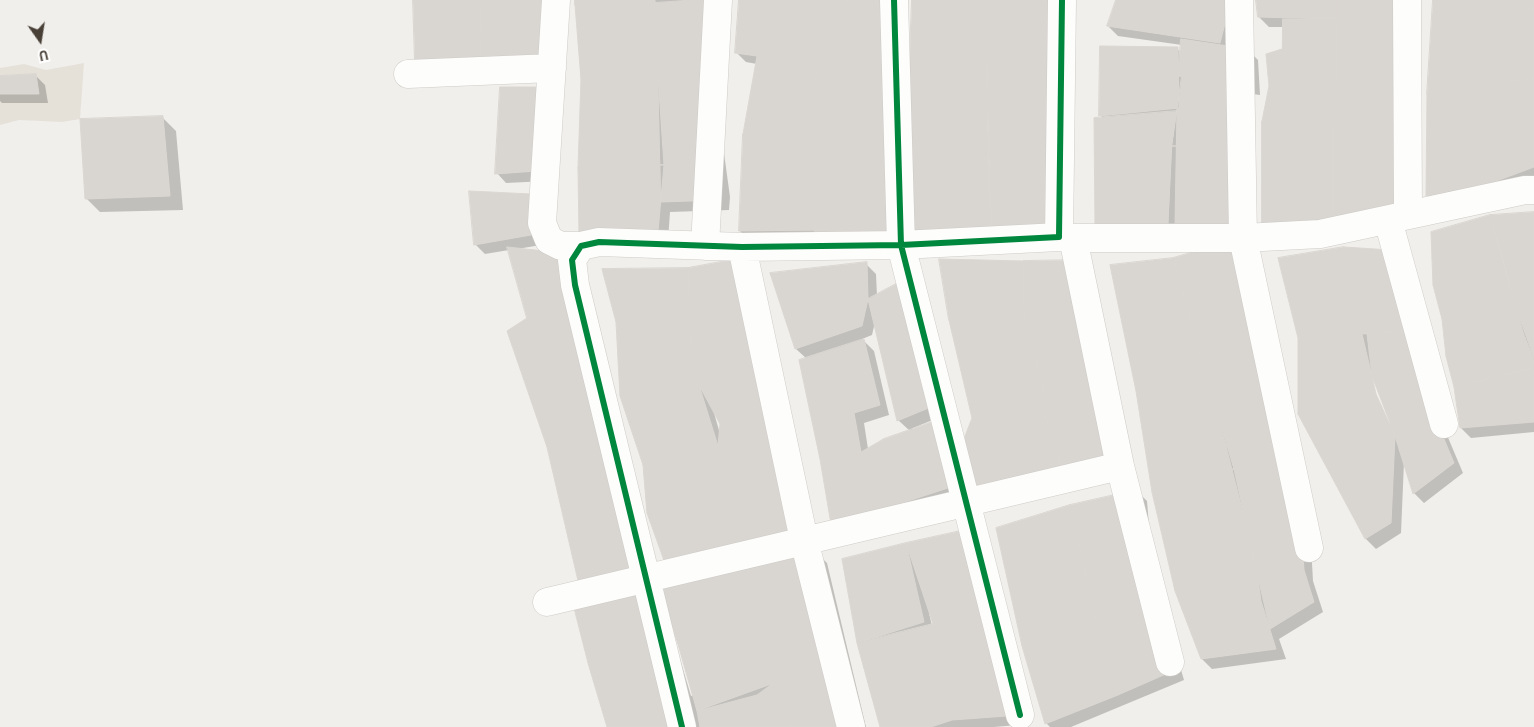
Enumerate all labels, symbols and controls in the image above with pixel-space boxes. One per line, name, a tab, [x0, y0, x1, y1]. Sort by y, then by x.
north arrow	[15, 15, 65, 65]
text: U	[37, 47, 49, 62]

